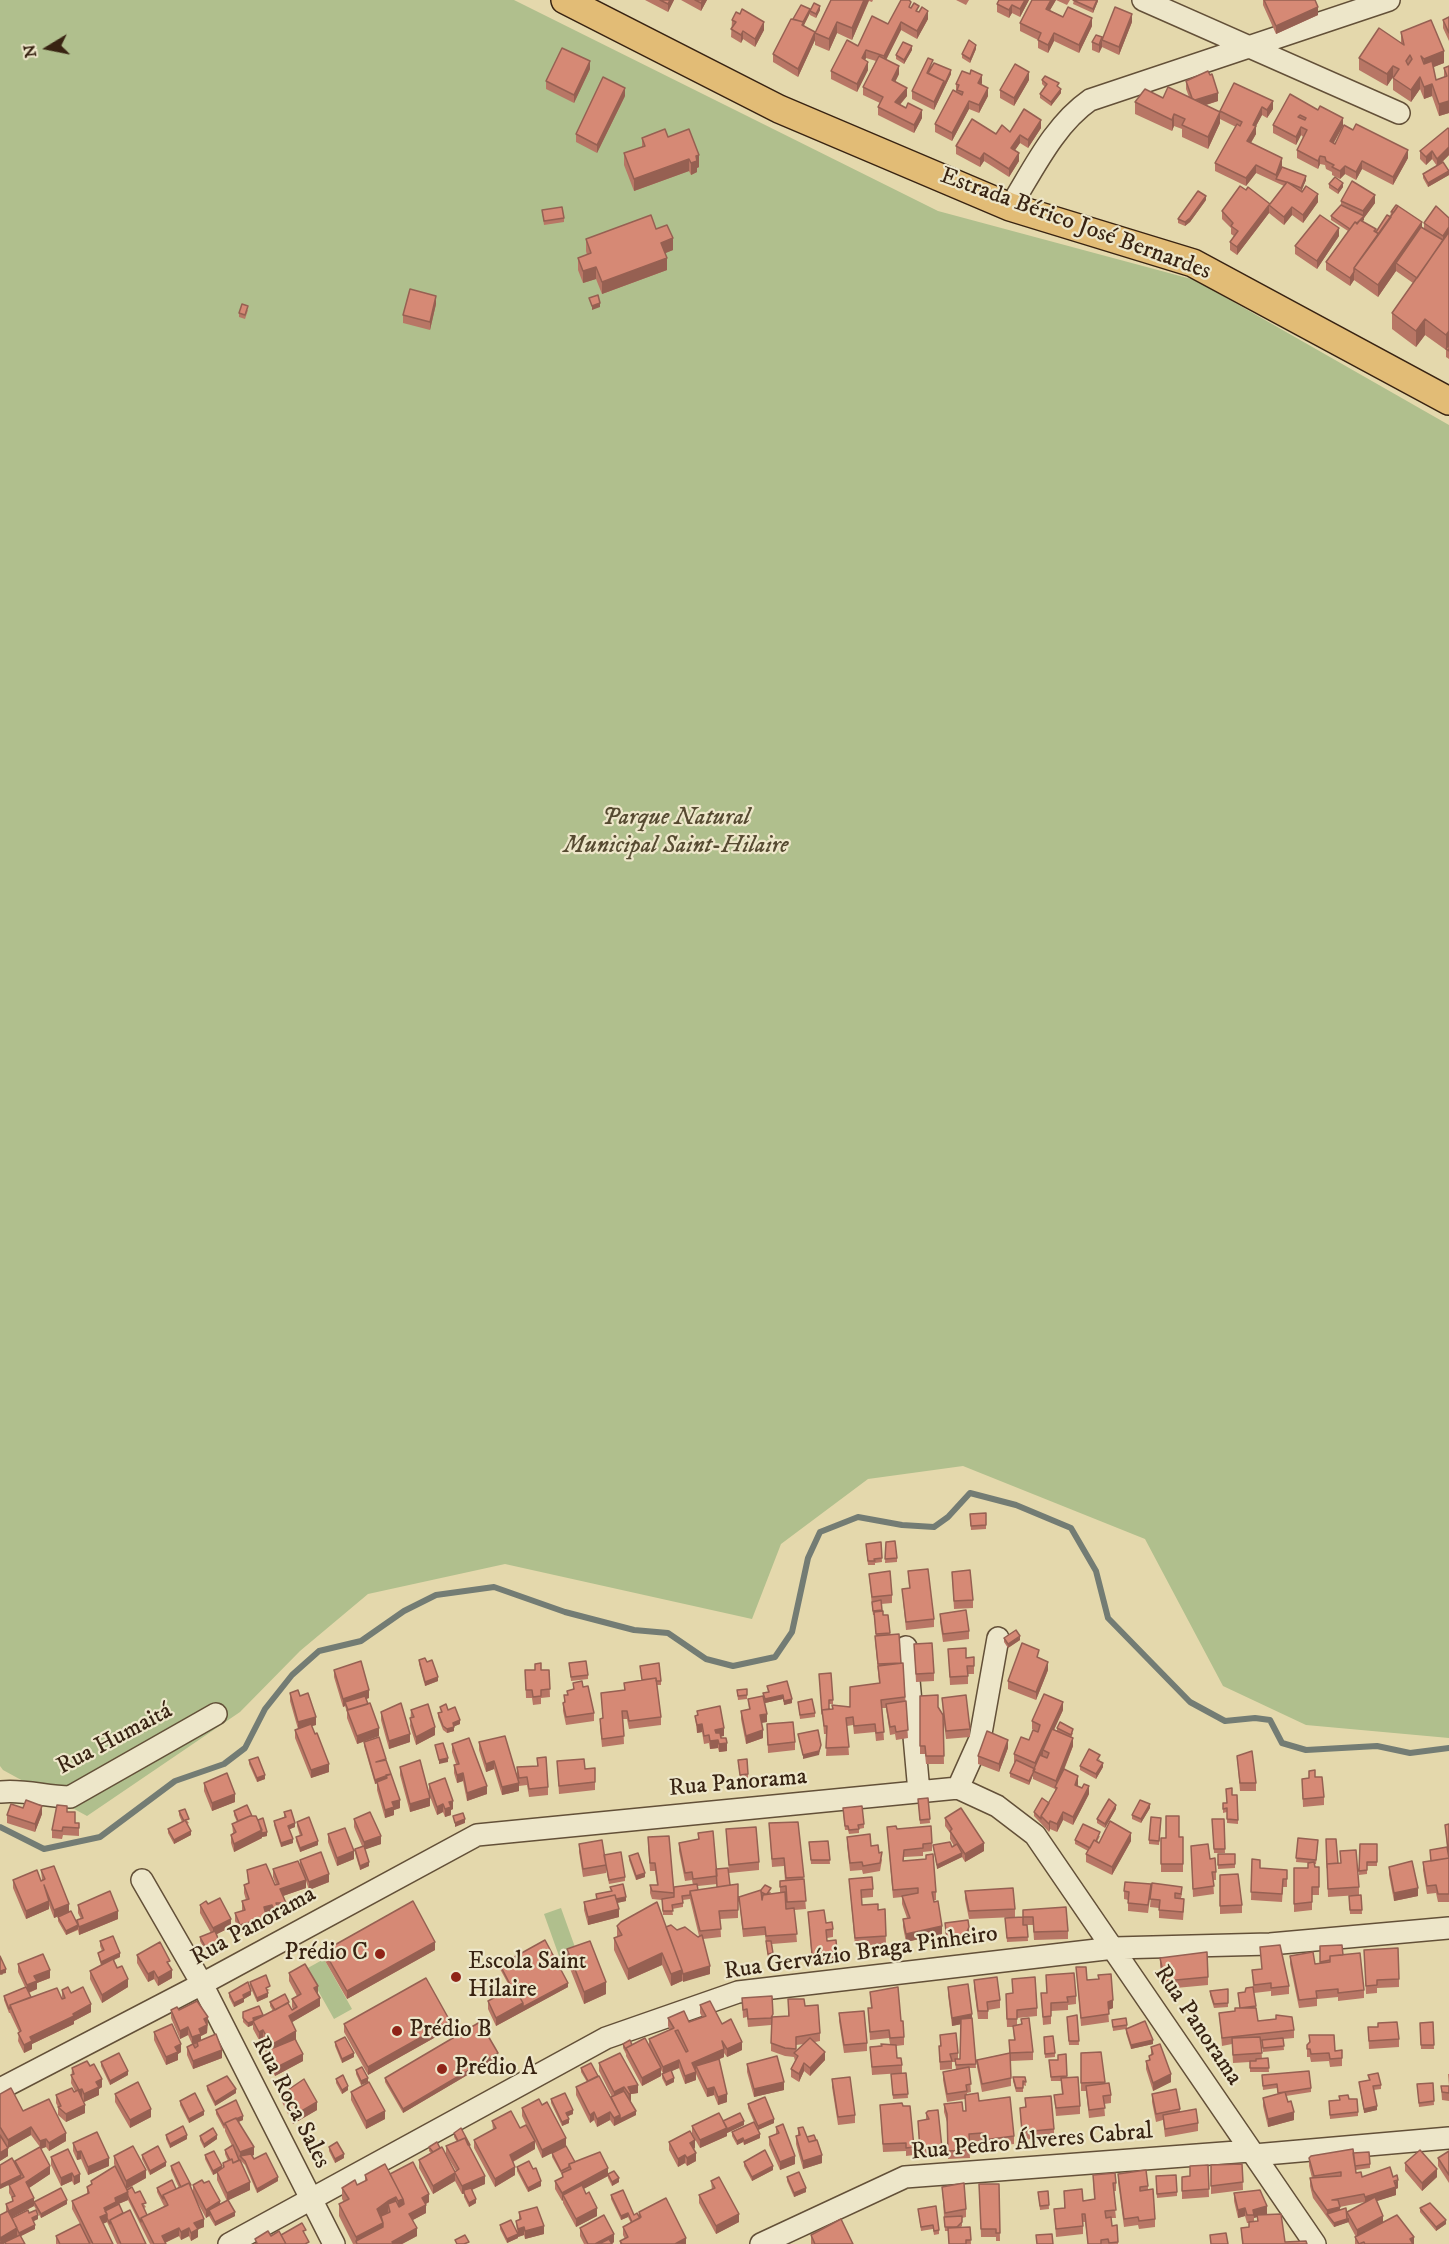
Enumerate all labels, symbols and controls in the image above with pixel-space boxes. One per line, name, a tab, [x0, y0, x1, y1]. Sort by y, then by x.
north arrow	[18, 18, 78, 78]
text: N	[19, 43, 41, 59]
street label: Estrada Bérico José Bernardes	[936, 163, 1214, 287]
park label: Parque Natural Municipal Saint-Hilaire	[564, 805, 788, 861]
street label: Rua Humaitá	[52, 1698, 178, 1782]
street label: Rua Panorama	[668, 1764, 808, 1804]
street label: Rua Panorama	[186, 1881, 322, 1973]
street label: Rua Gervázio Braga Pinheiro	[722, 1921, 1000, 1987]
place label: Prédio C	[284, 1940, 368, 1968]
marker: Prédio C	[373, 1947, 387, 1961]
place label: Escola Saint Hilaire	[468, 1949, 587, 2005]
street label: Rua Panorama	[1146, 1961, 1248, 2091]
marker: Escola Saint Hilaire	[449, 1970, 463, 1984]
place label: Prédio B	[409, 2017, 492, 2045]
marker: Prédio B	[390, 2024, 404, 2038]
street label: Rua Roca Sales	[244, 2032, 336, 2174]
place label: Prédio A	[454, 2055, 537, 2083]
marker: Prédio A	[435, 2062, 449, 2076]
street label: Rua Pedro Álveres Cabral	[910, 2118, 1154, 2168]

